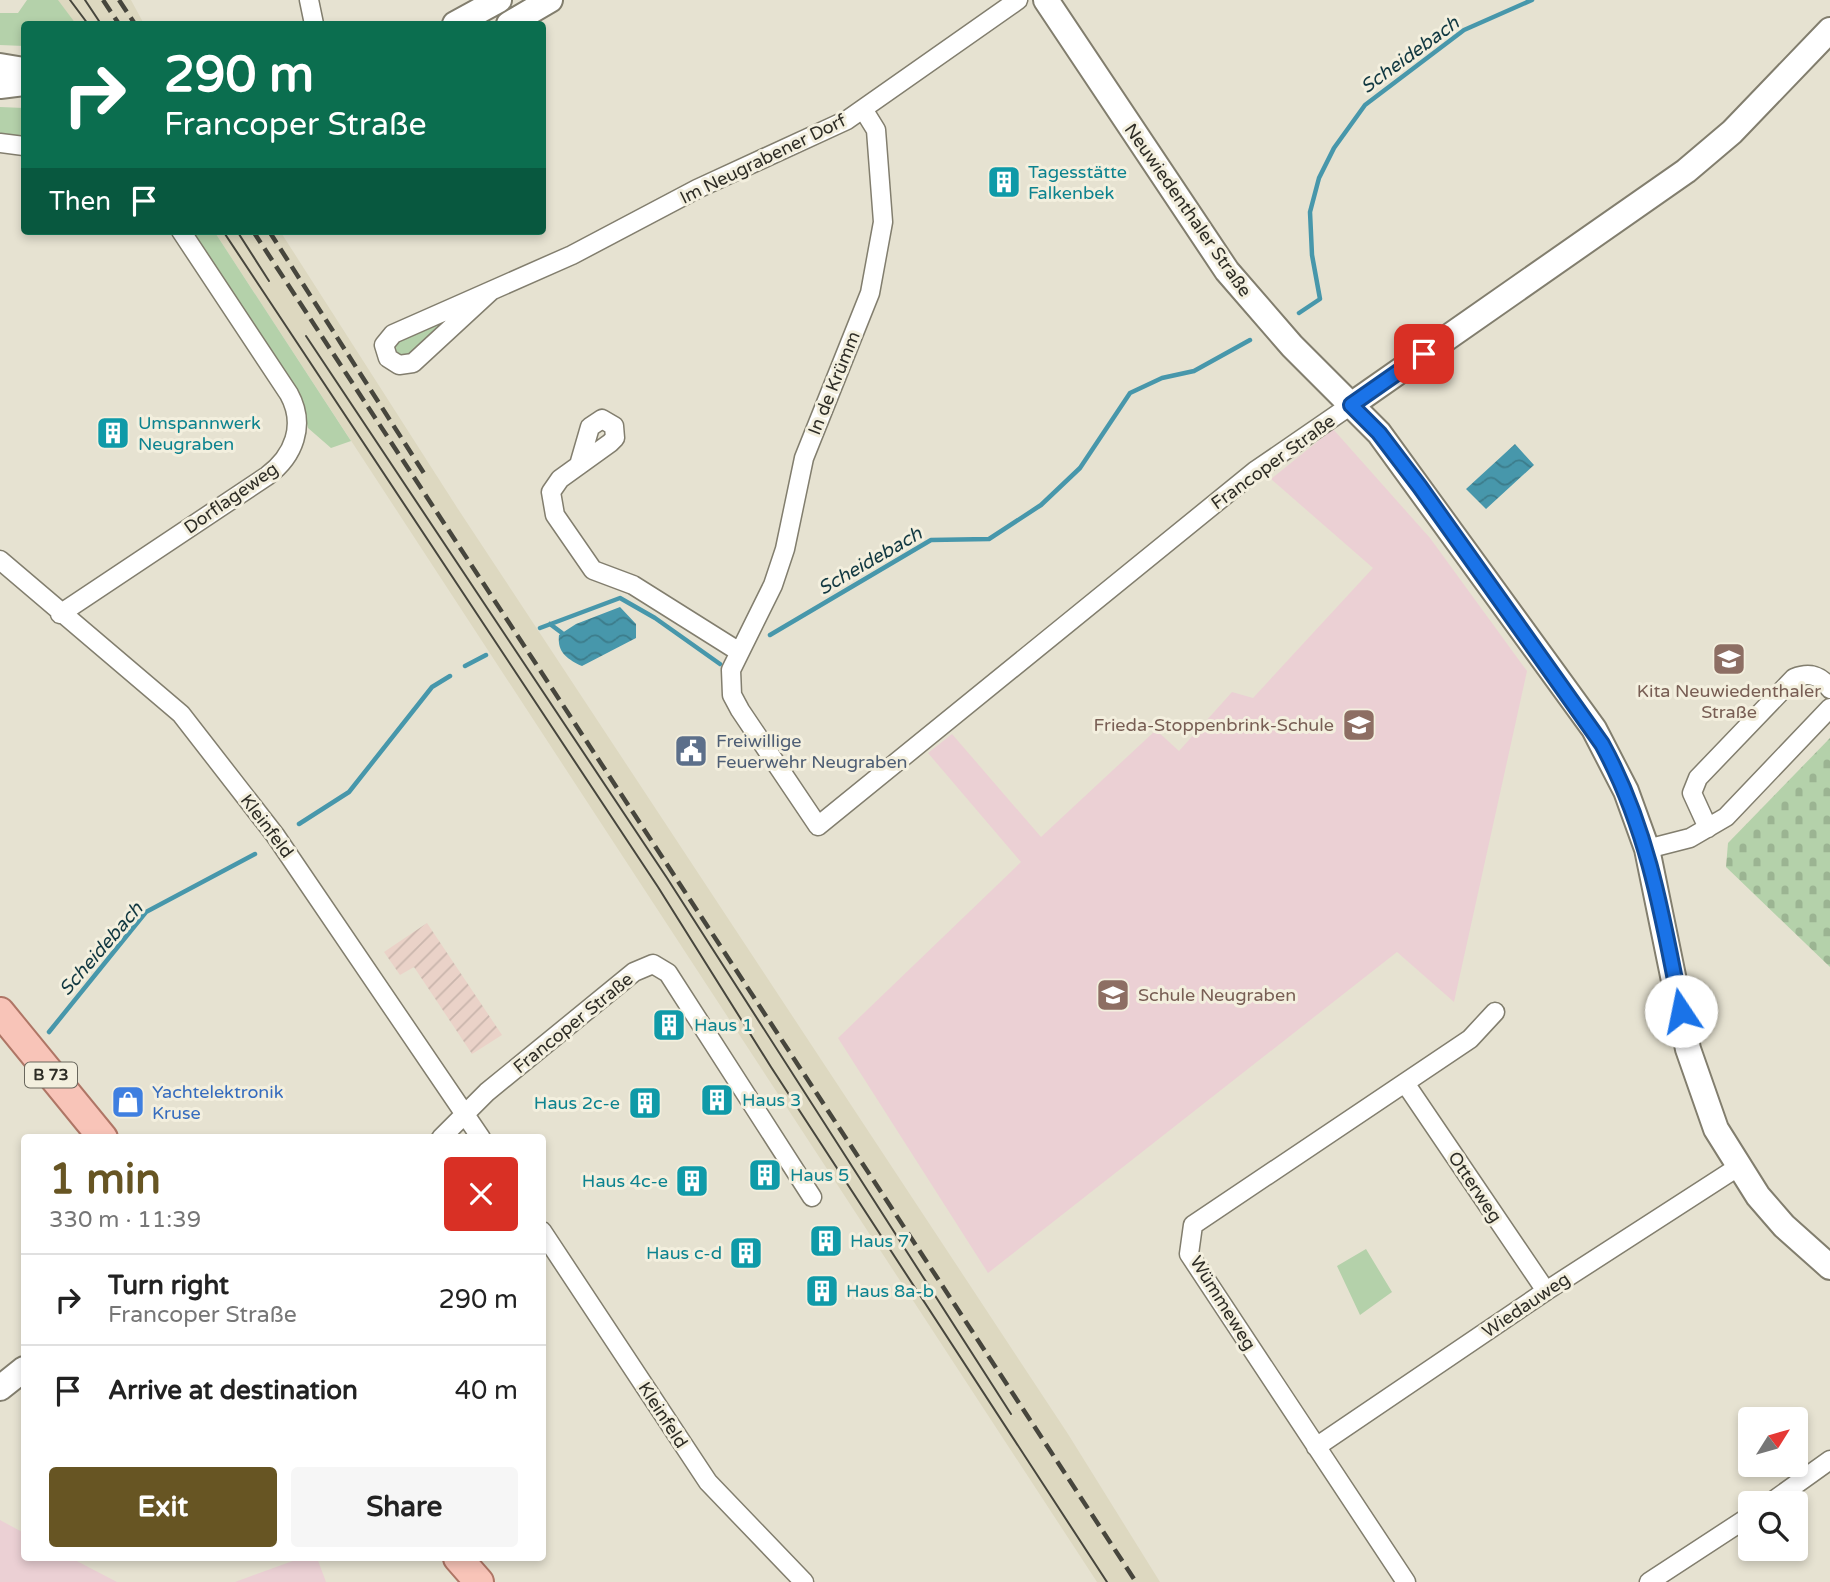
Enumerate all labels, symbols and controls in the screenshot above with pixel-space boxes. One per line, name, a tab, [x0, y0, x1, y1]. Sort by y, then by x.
water label: Scheidebach	[1357, 12, 1464, 98]
text: 290 m	[164, 46, 314, 105]
icon: right	[49, 49, 140, 140]
text: Francoper Straße	[164, 106, 427, 144]
street label: Im Neugrabener Dorf	[676, 109, 850, 209]
street label: Neuwiedenthaler Straße	[1120, 119, 1256, 301]
place label: Tagesstätte Falkenbek	[1028, 161, 1127, 204]
building icon: Tagesstätte Falkenbek	[985, 163, 1023, 201]
icon: arrive	[125, 182, 163, 220]
text: Then	[49, 186, 111, 217]
pin	[1394, 324, 1454, 384]
street label: In de Krümm	[803, 328, 865, 438]
icon: arrive	[1405, 335, 1443, 373]
street label: Francoper Straße	[1207, 410, 1339, 514]
place label: Umspannwerk Neugraben	[138, 412, 261, 455]
building icon: Umspannwerk Neugraben	[94, 414, 132, 452]
street label: Dorflageweg	[180, 458, 282, 538]
water label: Scheidebach	[814, 522, 926, 600]
school or university icon: Kita Neuwiedenthaler Straße	[1710, 640, 1748, 678]
place label: Kita Neuwiedenthaler Straße	[1637, 680, 1821, 723]
school or university icon: Frieda-Stoppenbrink-Schule	[1340, 706, 1378, 744]
place label: Frieda-Stoppenbrink-Schule	[1094, 714, 1334, 736]
place label: Freiwillige Feuerwehr Neugraben	[716, 730, 908, 773]
public building icon: Freiwillige Feuerwehr Neugraben	[672, 732, 710, 770]
street label: Kleinfeld	[236, 790, 298, 862]
water label: Scheidebach	[55, 898, 148, 1000]
street label: Francoper Straße	[509, 968, 637, 1078]
position arrow	[1644, 974, 1718, 1048]
school or university icon: Schule Neugraben	[1094, 976, 1132, 1014]
place label: Schule Neugraben	[1138, 984, 1296, 1006]
building icon: Haus 1	[650, 1006, 688, 1044]
place label: Haus 1	[694, 1014, 753, 1036]
road number: B 73	[25, 1063, 77, 1088]
place label: Yachtelektronik Kruse	[152, 1081, 284, 1124]
building icon: Haus 3	[698, 1081, 736, 1119]
shop icon: Yachtelektronik Kruse	[109, 1083, 147, 1121]
building icon: Haus 2c-e	[626, 1084, 664, 1122]
place label: Haus 3	[742, 1089, 801, 1111]
place label: Haus 2c-e	[534, 1092, 620, 1114]
street label: Otterweg	[1443, 1147, 1507, 1227]
text: 1 min	[49, 1154, 161, 1205]
building icon: Haus 5	[746, 1156, 784, 1194]
button: close	[444, 1157, 518, 1231]
building icon: Haus 4c-e	[673, 1162, 711, 1200]
place label: Haus 5	[790, 1164, 849, 1186]
place label: Haus 4c-e	[582, 1170, 668, 1192]
text: 330 m · 11:39	[49, 1206, 201, 1234]
building icon: Haus 7	[807, 1222, 845, 1260]
place label: Haus 7	[850, 1230, 909, 1252]
building icon: Haus c-d	[727, 1234, 765, 1272]
place label: Haus c-d	[646, 1242, 722, 1264]
street label: Wümmeweg	[1185, 1252, 1261, 1354]
street label: Wiedauweg	[1478, 1268, 1574, 1342]
text: Turn right	[108, 1270, 229, 1301]
building icon: Haus 8a-b	[803, 1272, 841, 1310]
place label: Haus 8a-b	[846, 1280, 934, 1302]
icon: right	[49, 1281, 87, 1319]
text: 290 m	[438, 1284, 518, 1315]
text: Francoper Straße	[108, 1301, 297, 1329]
icon: arrive	[49, 1372, 87, 1410]
text: Arrive at destination	[108, 1375, 358, 1406]
text: 40 m	[455, 1375, 518, 1406]
street label: Kleinfeld	[634, 1378, 692, 1452]
north arrow	[1738, 1407, 1808, 1477]
map controls	[1738, 1407, 1808, 1561]
button: Exit	[49, 1467, 277, 1547]
button: Share	[291, 1467, 518, 1547]
button: search	[1738, 1491, 1808, 1561]

